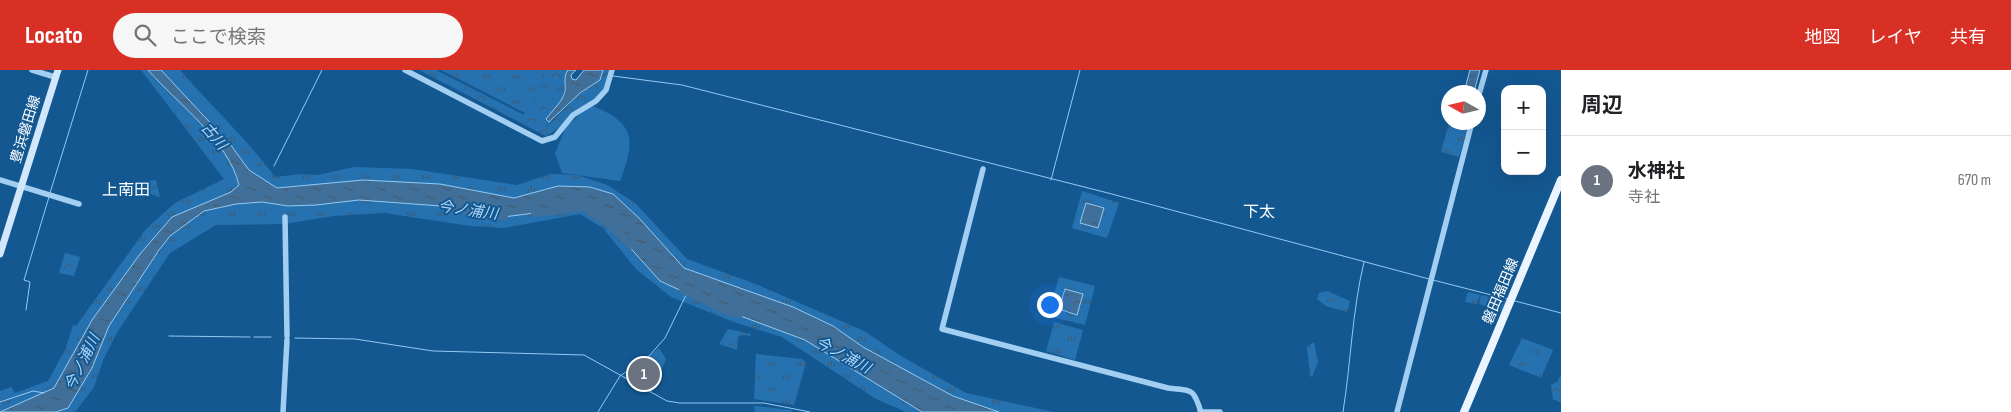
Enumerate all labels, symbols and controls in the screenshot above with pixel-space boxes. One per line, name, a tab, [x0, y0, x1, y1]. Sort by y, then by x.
search box	[113, 13, 463, 58]
text: Locato	[25, 21, 83, 50]
icon: search	[131, 21, 159, 49]
text: ここで検索	[171, 26, 266, 49]
text: 地図	[1805, 27, 1841, 48]
text: レイヤ	[1869, 27, 1922, 48]
text: 共有	[1950, 27, 1986, 48]
north arrow	[1441, 85, 1486, 130]
map controls	[1501, 85, 1546, 175]
button: +	[1501, 85, 1546, 130]
street label: 豊浜磐田線	[7, 93, 44, 165]
text: 周辺	[1581, 93, 1623, 118]
water label: 古川	[197, 119, 232, 155]
button: −	[1501, 130, 1546, 175]
text: 水神社	[1628, 160, 1685, 183]
text: 1	[1594, 171, 1600, 190]
text: 670 m	[1958, 171, 1991, 190]
district label: 上南田	[102, 181, 150, 200]
text: 寺社	[1628, 188, 1660, 207]
water label: 今ノ浦川	[437, 197, 501, 224]
district label: 下太	[1243, 203, 1275, 222]
street label: 磐田福田線	[1479, 256, 1522, 327]
your location	[1037, 292, 1063, 318]
water label: 今ノ浦川	[61, 329, 105, 393]
water label: 今ノ浦川	[812, 333, 875, 379]
pin: 1	[628, 355, 660, 393]

